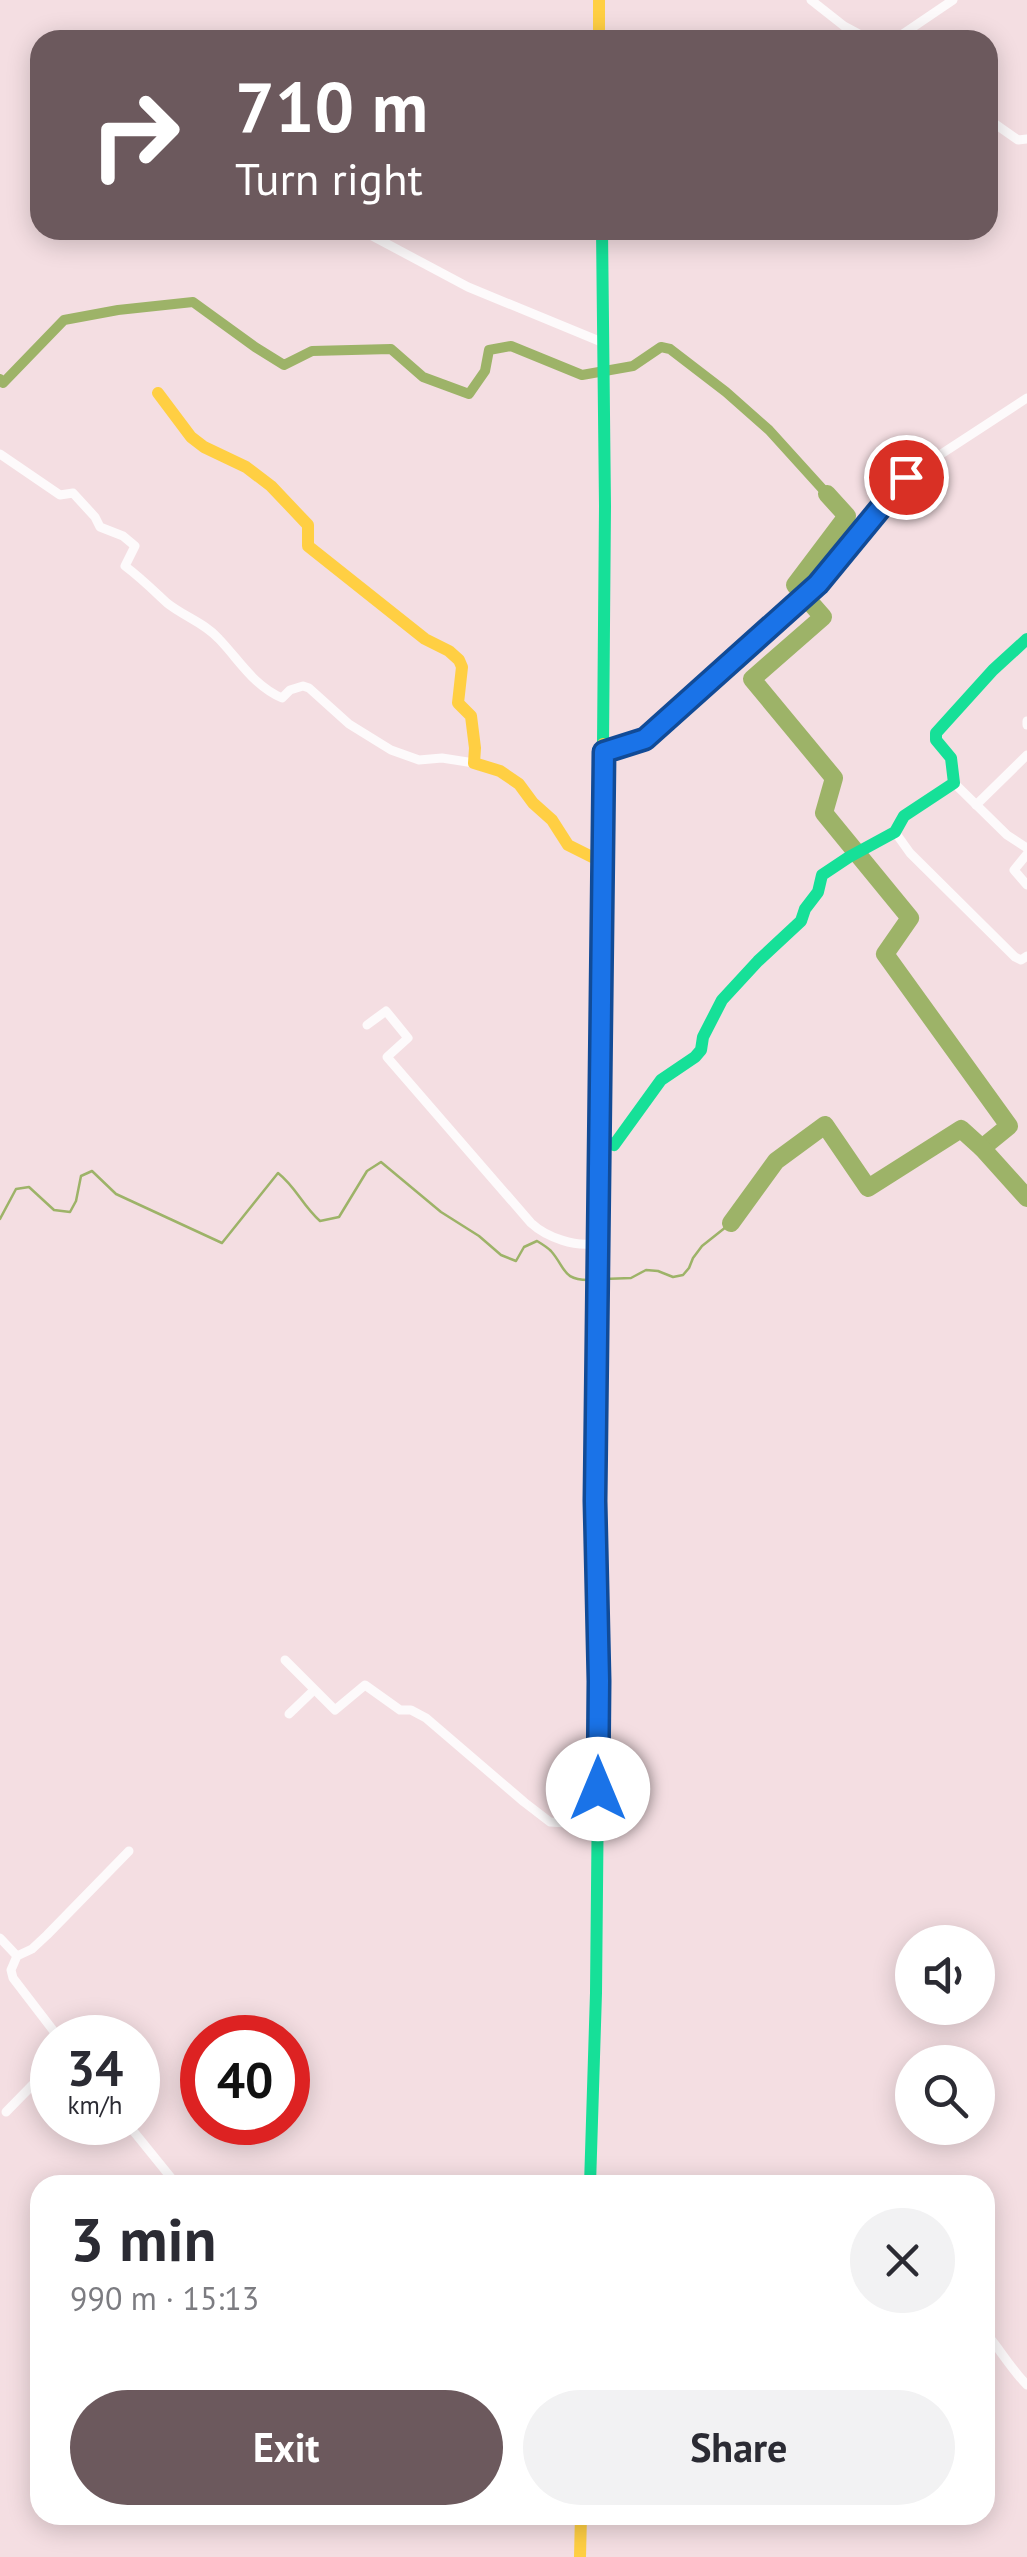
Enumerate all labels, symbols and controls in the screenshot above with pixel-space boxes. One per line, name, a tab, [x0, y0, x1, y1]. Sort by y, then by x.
text: 710 m	[235, 61, 428, 151]
icon: right	[70, 70, 200, 200]
text: Turn right	[235, 149, 423, 207]
pin	[864, 435, 949, 520]
icon: arrive	[879, 450, 934, 505]
position arrow	[546, 1737, 650, 1841]
map controls	[895, 1925, 995, 2145]
button: sound	[895, 1925, 995, 2025]
speed limit sign: 40	[180, 2015, 310, 2145]
text: 34	[67, 2035, 123, 2100]
button: search	[895, 2045, 995, 2145]
text: km/h	[68, 2089, 122, 2121]
text: 3 min	[70, 2200, 216, 2278]
button: close	[850, 2208, 955, 2313]
text: 990 m · 15:13	[70, 2277, 259, 2319]
button: Exit	[70, 2390, 503, 2505]
button: Share	[523, 2390, 955, 2505]

